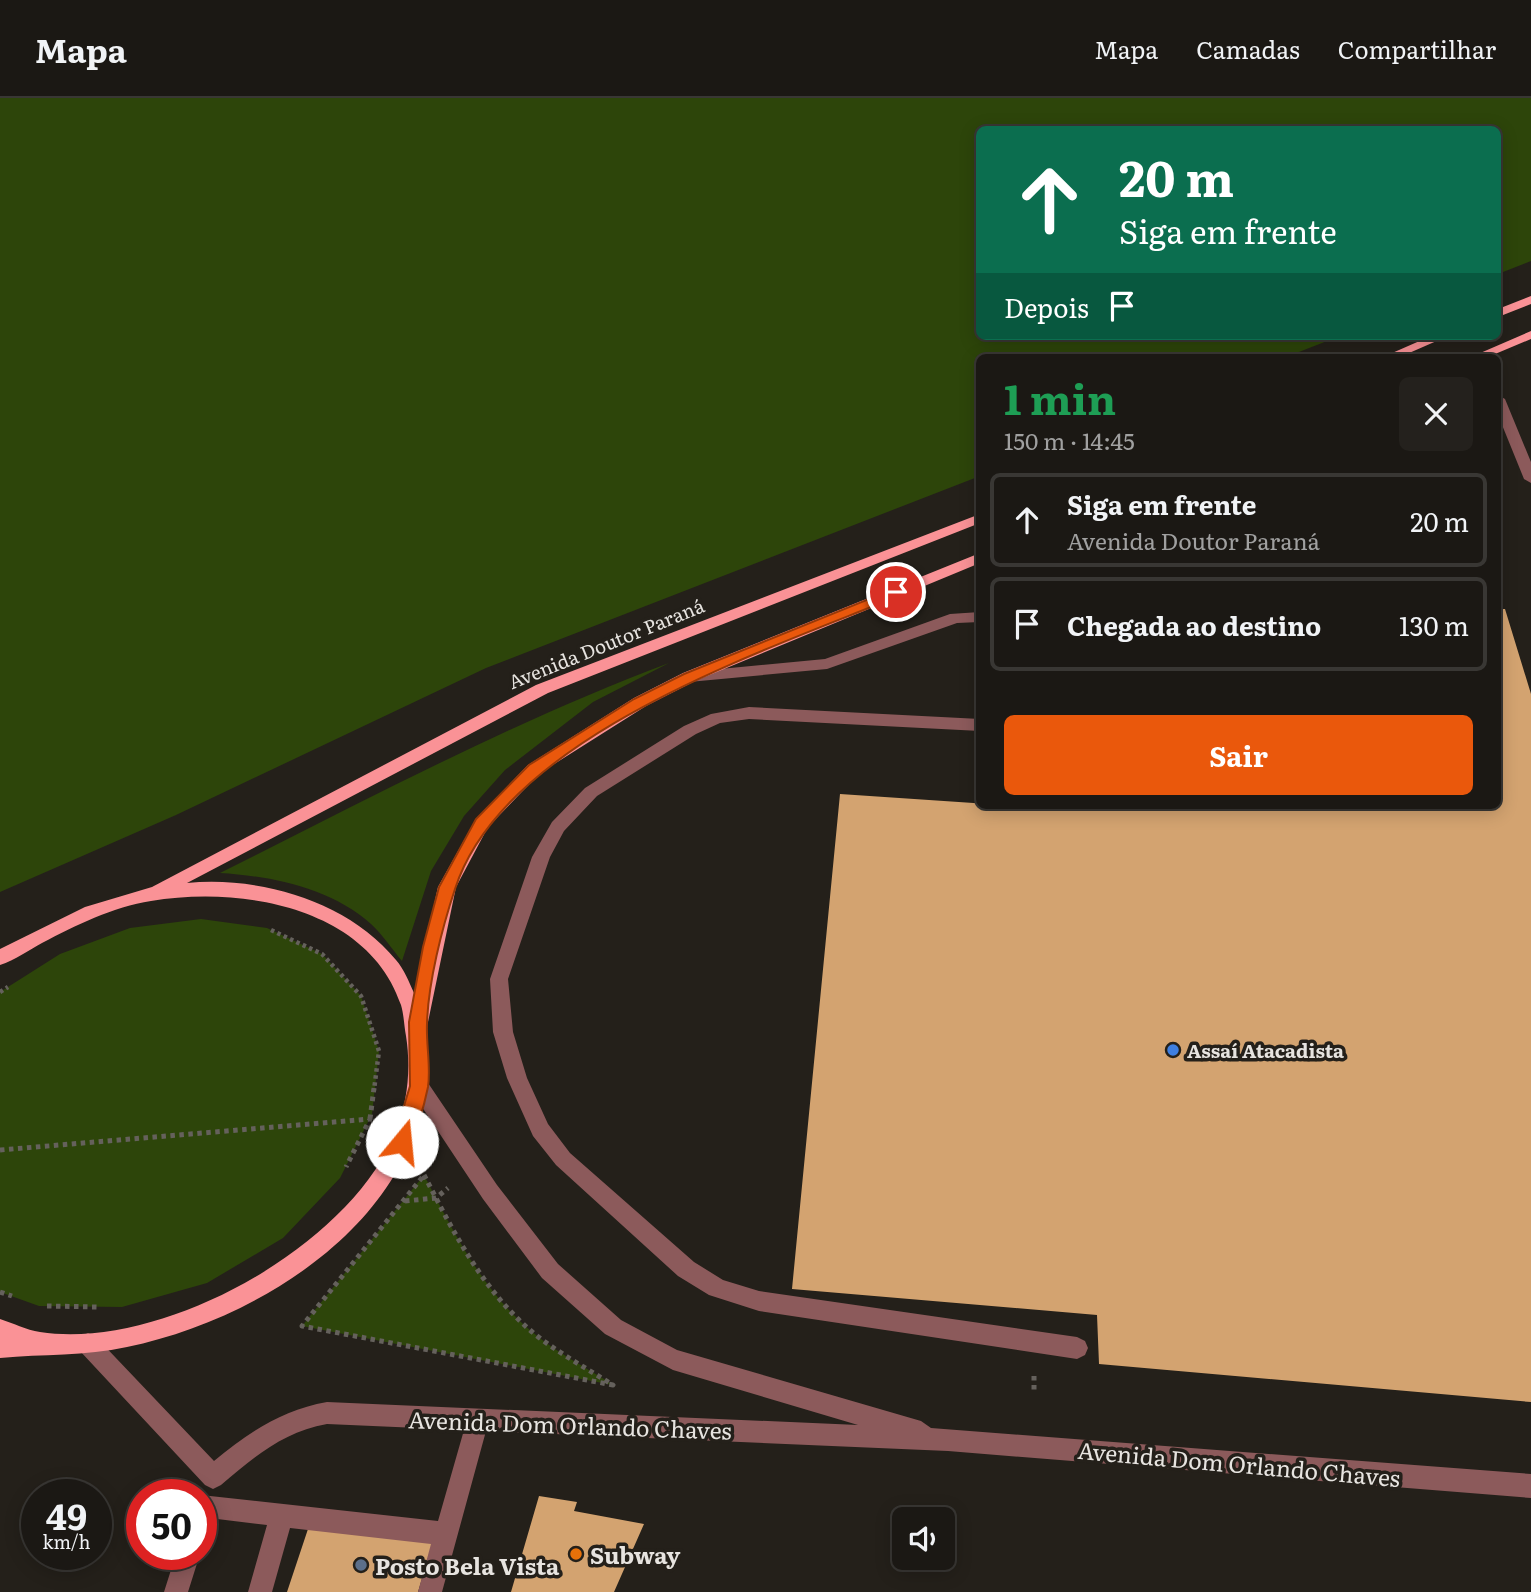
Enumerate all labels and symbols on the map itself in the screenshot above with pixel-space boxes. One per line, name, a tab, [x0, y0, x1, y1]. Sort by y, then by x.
pin	[866, 562, 926, 622]
street label: Avenida Doutor Paraná	[504, 591, 709, 695]
place label: Assaí Atacadista	[1187, 1036, 1344, 1064]
marker: Assaí Atacadista	[1165, 1042, 1181, 1058]
position arrow	[365, 1105, 439, 1179]
street label: Avenida Dom Orlando Chaves	[408, 1401, 732, 1447]
street label: Avenida Dom Orlando Chaves	[1076, 1432, 1402, 1494]
speed limit sign: 50	[126, 1479, 217, 1570]
place label: Subway	[590, 1537, 680, 1571]
marker: Subway	[568, 1546, 584, 1562]
place label: Posto Bela Vista	[375, 1548, 560, 1582]
marker: Posto Bela Vista	[353, 1557, 369, 1573]

